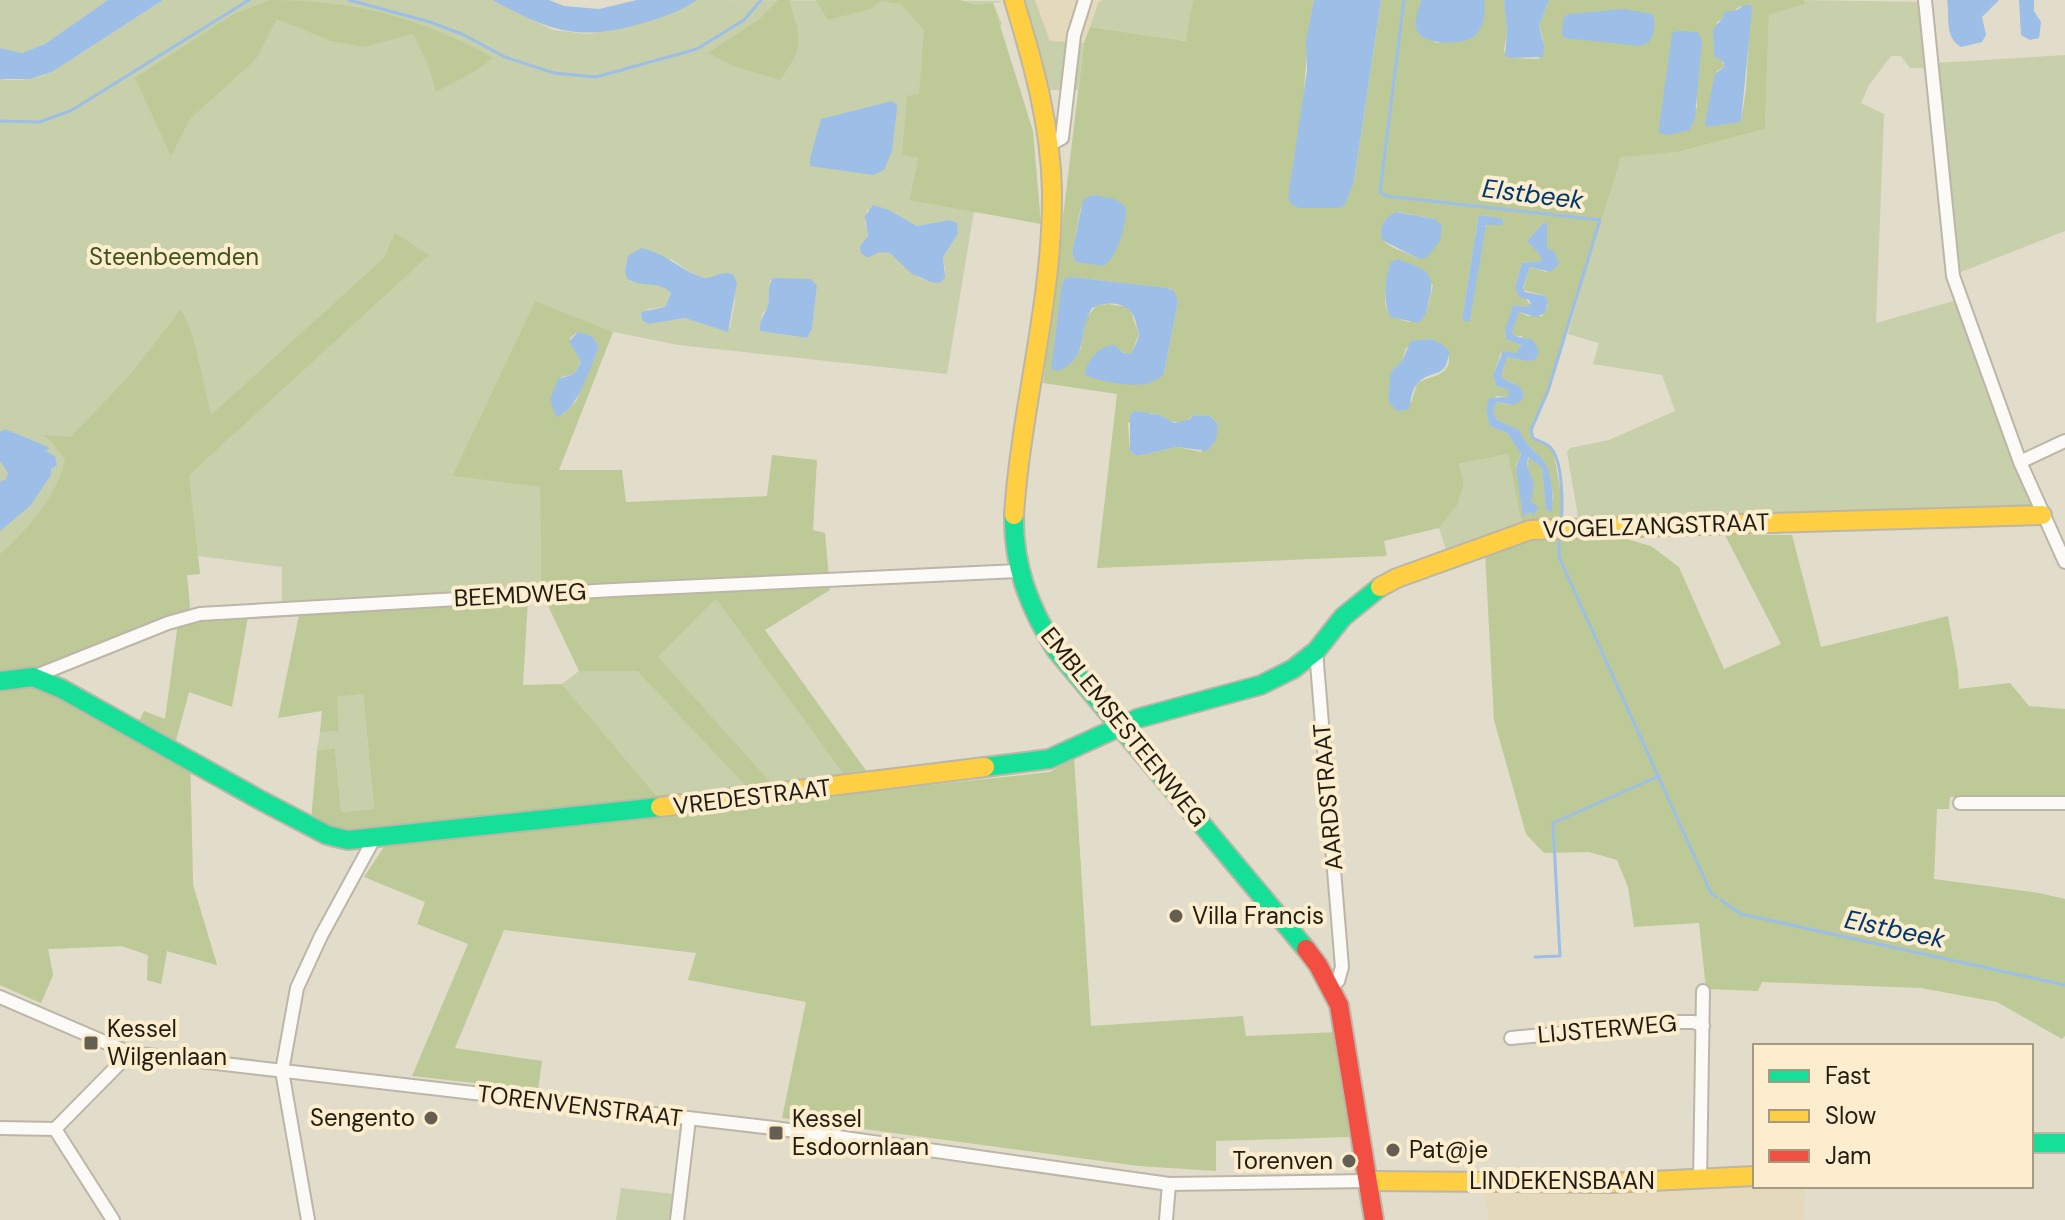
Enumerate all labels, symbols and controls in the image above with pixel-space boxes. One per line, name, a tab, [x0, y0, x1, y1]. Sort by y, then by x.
water label: Elstbeek	[1480, 171, 1586, 217]
park label: Steenbeemden	[89, 241, 259, 272]
street label: VOGELZANGSTRAAT	[1542, 506, 1770, 545]
street label: BEEMDWEG	[453, 576, 587, 613]
street label: EMBLEMSESTEENWEG	[1034, 621, 1214, 833]
street label: AARDSTRAAT	[1306, 722, 1349, 872]
street label: VREDESTRAAT	[671, 771, 833, 822]
place label: Villa Francis	[1192, 900, 1324, 931]
water label: Elstbeek	[1842, 902, 1949, 956]
marker: Villa Francis	[1167, 907, 1185, 925]
street label: LIJSTERWEG	[1536, 1007, 1678, 1050]
place label: Kessel Wilgenlaan	[107, 1013, 227, 1072]
marker: Kessel Wilgenlaan	[82, 1034, 100, 1052]
legend	[1753, 1044, 2033, 1188]
text: Fast	[1825, 1060, 1871, 1091]
street label: TORENVENSTRAAT	[476, 1078, 684, 1133]
text: Slow	[1825, 1100, 1876, 1131]
place label: Sengento	[310, 1102, 415, 1133]
place label: Kessel Esdoornlaan	[792, 1103, 929, 1162]
marker: Sengento	[422, 1109, 440, 1127]
marker: Kessel Esdoornlaan	[767, 1124, 785, 1142]
place label: Pat@je	[1409, 1134, 1488, 1165]
text: Jam	[1825, 1140, 1871, 1171]
marker: Pat@je	[1384, 1141, 1402, 1159]
place label: Torenven	[1232, 1145, 1333, 1176]
marker: Torenven	[1340, 1152, 1358, 1170]
street label: LINDEKENSBAAN	[1469, 1165, 1655, 1196]

